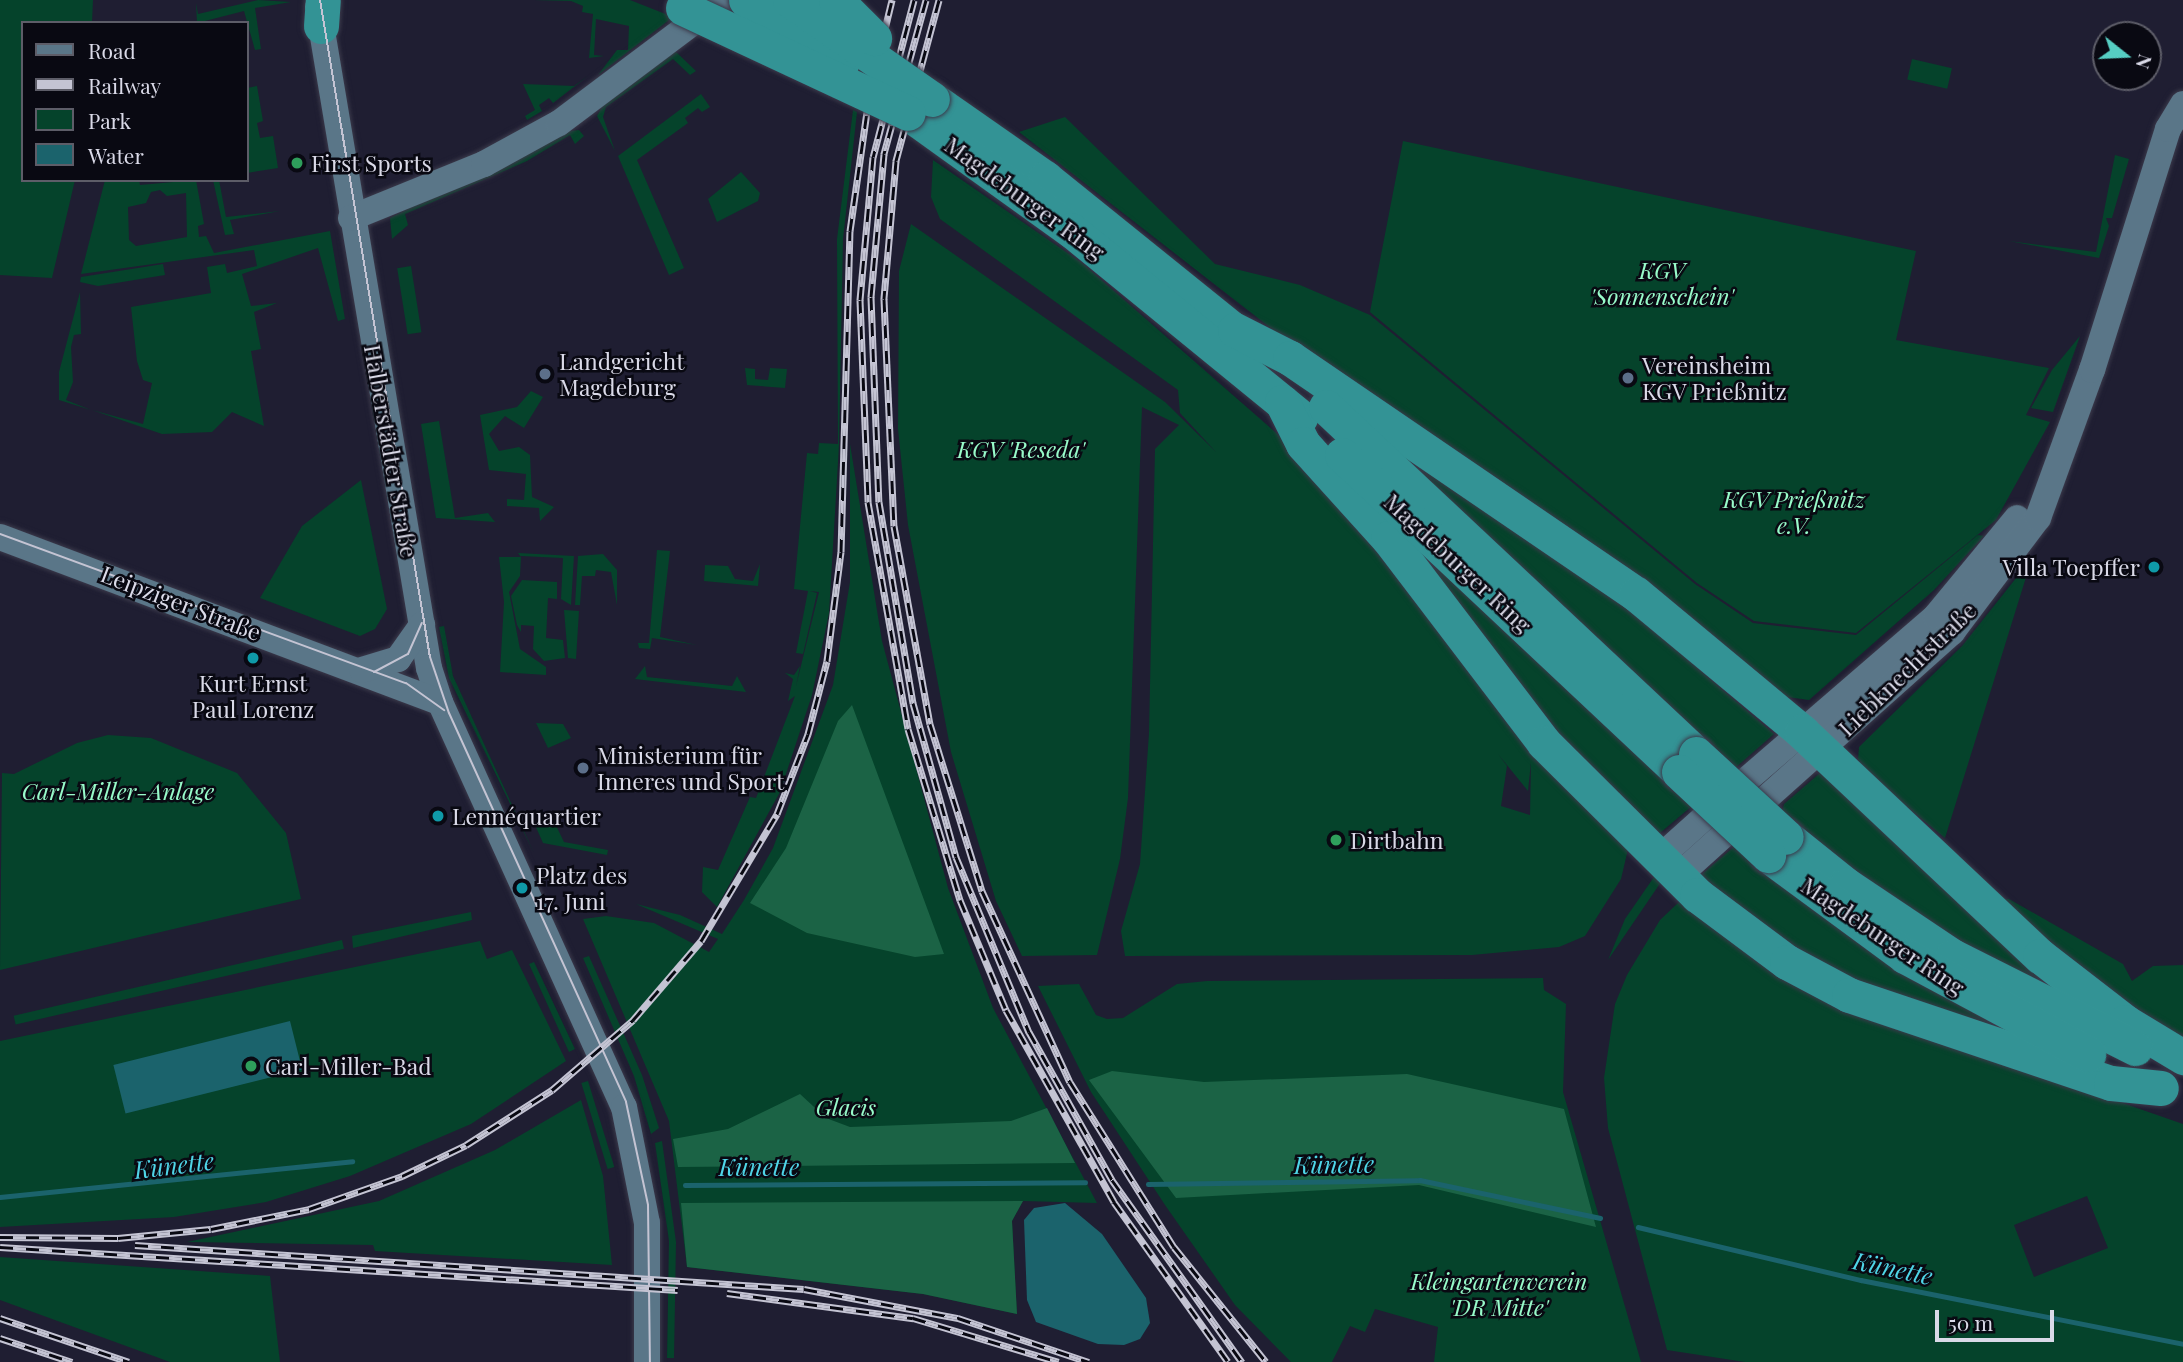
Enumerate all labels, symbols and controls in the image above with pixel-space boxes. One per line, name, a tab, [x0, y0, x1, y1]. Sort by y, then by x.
legend	[21, 21, 248, 182]
north arrow	[2092, 21, 2162, 91]
text: Road	[88, 36, 136, 64]
text: N	[2131, 51, 2160, 72]
text: Railway	[88, 71, 161, 99]
text: Park	[88, 106, 131, 134]
street label: Magdeburger Ring	[939, 131, 1111, 265]
text: Water	[88, 141, 144, 169]
place label: First Sports	[311, 149, 432, 177]
marker: First Sports	[289, 155, 305, 171]
park label: KGV 'Sonnenschein'	[1590, 256, 1734, 310]
street label: Halberstädter Straße	[359, 342, 423, 560]
place label: Landgericht Magdeburg	[559, 347, 684, 401]
place label: Vereinsheim KGV Prießnitz	[1642, 351, 1787, 405]
marker: Landgericht Magdeburg	[537, 366, 553, 382]
marker: Vereinsheim KGV Prießnitz	[1620, 370, 1636, 386]
park label: KGV 'Reseda'	[957, 435, 1085, 463]
park label: KGV Prießnitz e.V.	[1723, 485, 1865, 539]
street label: Magdeburger Ring	[1379, 488, 1537, 638]
place label: Villa Toepffer	[2002, 553, 2140, 581]
marker: Villa Toepffer	[2146, 559, 2162, 575]
street label: Leipziger Straße	[97, 560, 265, 646]
street label: Liebknechtstraße	[1832, 596, 1982, 742]
marker: Kurt Ernst Paul Lorenz	[245, 650, 261, 666]
place label: Kurt Ernst Paul Lorenz	[192, 669, 314, 723]
place label: Ministerium für Inneres und Sport	[597, 741, 784, 795]
marker: Ministerium für Inneres und Sport	[575, 760, 591, 776]
park label: Carl-Miller-Anlage	[22, 777, 214, 805]
place label: Lennéquartier	[452, 802, 601, 830]
marker: Lennéquartier	[430, 808, 446, 824]
place label: Dirtbahn	[1350, 826, 1443, 854]
marker: Dirtbahn	[1328, 832, 1344, 848]
place label: Platz des 17. Juni	[536, 861, 627, 915]
street label: Magdeburger Ring	[1796, 871, 1970, 1001]
marker: Platz des 17. Juni	[514, 880, 530, 896]
place label: Carl-Miller-Bad	[265, 1052, 432, 1080]
marker: Carl-Miller-Bad	[243, 1058, 259, 1074]
park label: Glacis	[816, 1093, 876, 1121]
water label: Künette	[132, 1146, 216, 1184]
water label: Künette	[1294, 1149, 1374, 1179]
water label: Künette	[719, 1153, 799, 1181]
water label: Künette	[1851, 1246, 1935, 1290]
park label: Kleingartenverein 'DR Mitte'	[1411, 1267, 1587, 1321]
scale bar	[1938, 1296, 2057, 1340]
text: 50 m	[1948, 1308, 1993, 1336]

